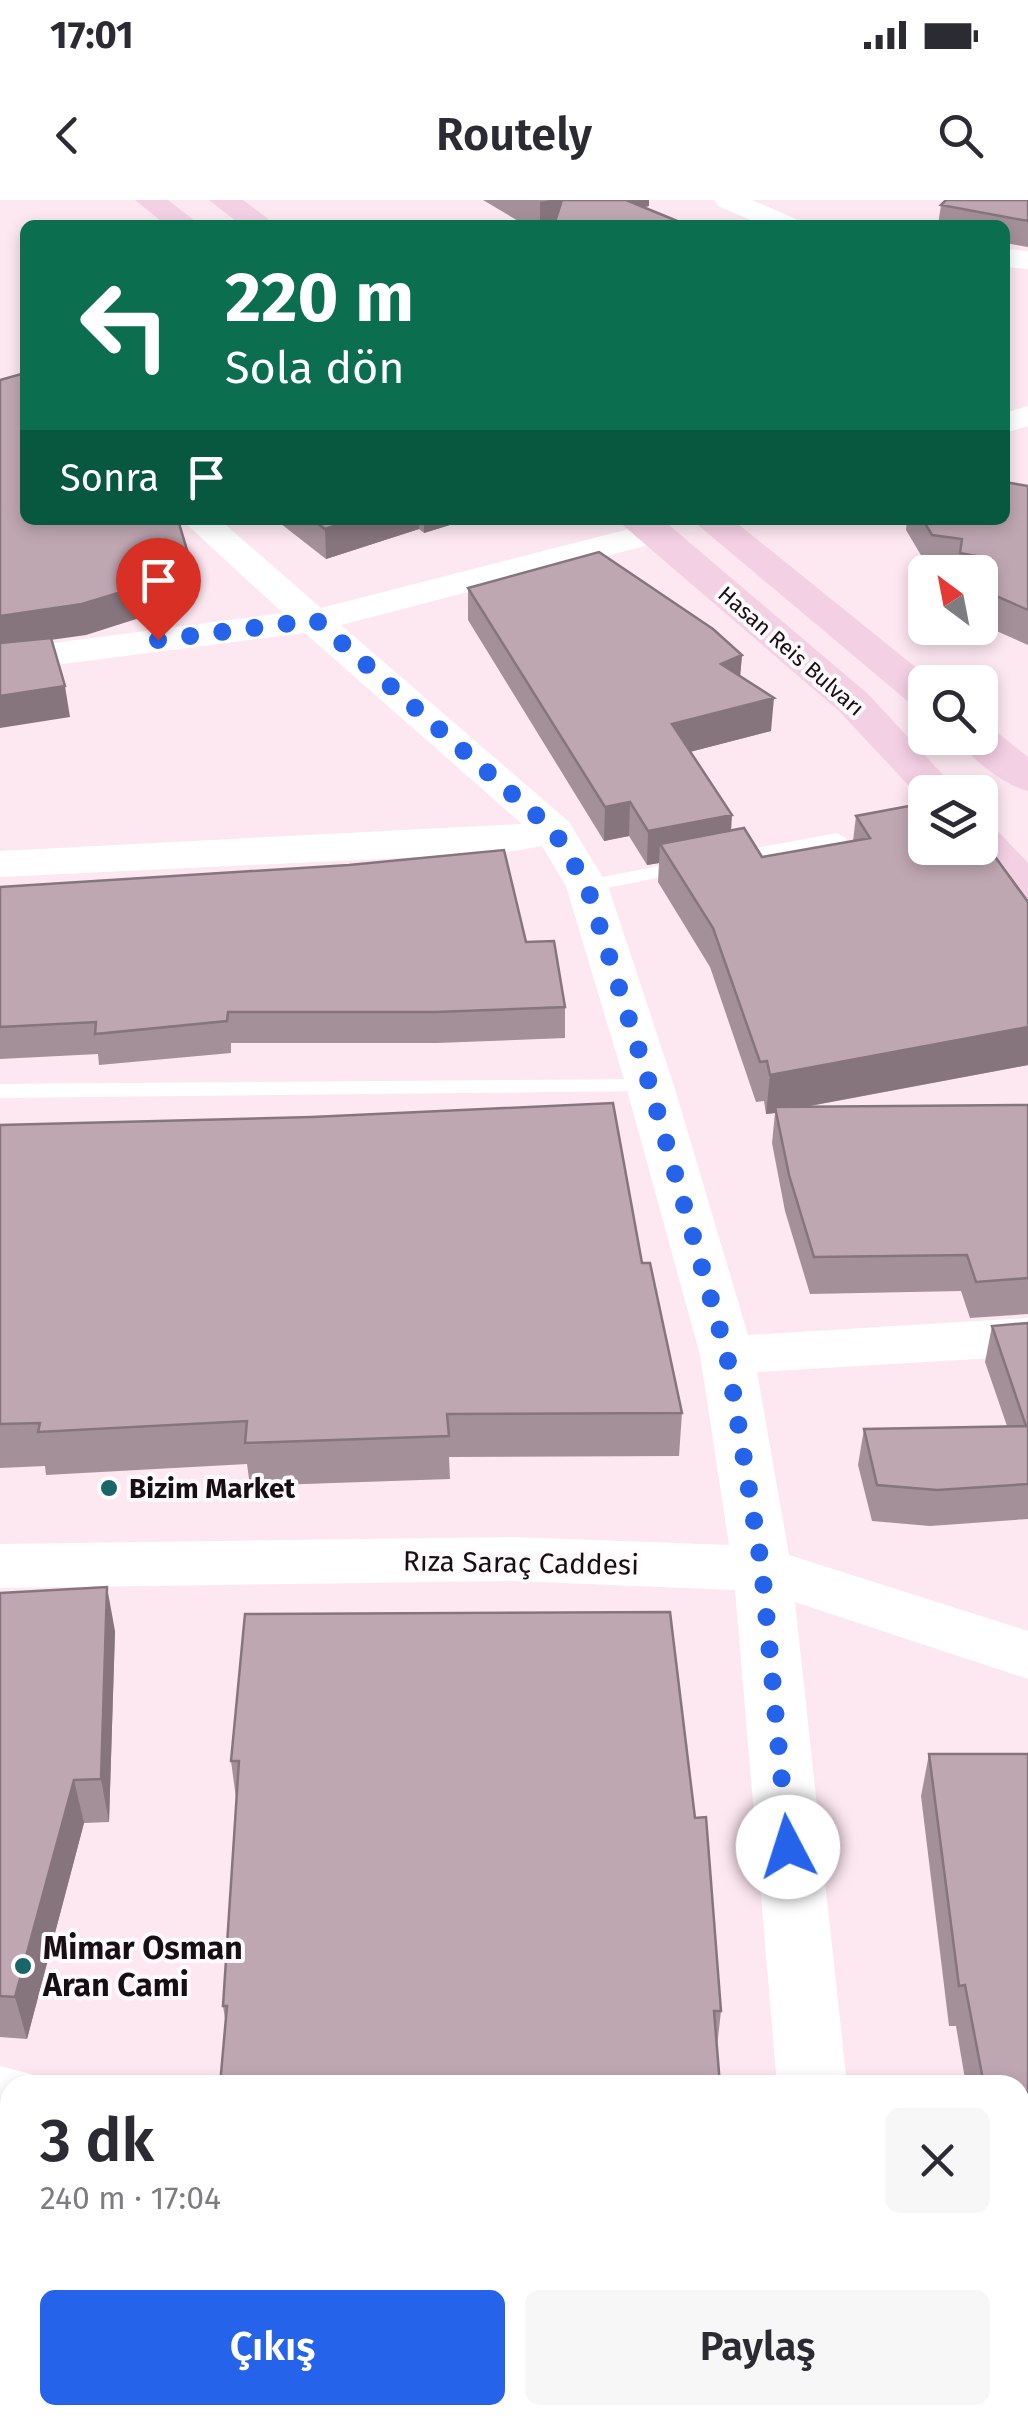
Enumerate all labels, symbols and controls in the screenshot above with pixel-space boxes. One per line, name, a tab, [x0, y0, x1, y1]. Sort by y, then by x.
text: 17:01	[50, 12, 134, 58]
icon: back	[40, 108, 95, 163]
text: Routely	[436, 108, 592, 162]
icon: search	[933, 108, 988, 163]
text: 220 m	[225, 256, 414, 340]
icon: left	[60, 260, 190, 390]
text: Sola dön	[225, 341, 405, 395]
icon: arrive	[179, 450, 234, 505]
text: Sonra	[60, 455, 159, 501]
pin	[116, 538, 201, 641]
icon: arrive	[131, 553, 186, 608]
north arrow	[908, 555, 998, 645]
map controls	[908, 555, 998, 865]
street label: Hasan Reis Bulvarı	[713, 580, 869, 722]
button: search	[908, 665, 998, 755]
button: layers	[908, 775, 998, 865]
place label: Bizim Market	[129, 1472, 296, 1505]
marker: Bizim Market	[98, 1477, 120, 1499]
street label: Rıza Saraç Caddesi	[403, 1544, 639, 1582]
position arrow	[736, 1795, 840, 1899]
place label: Mimar Osman Aran Cami	[42, 1929, 243, 2004]
marker: Mimar Osman Aran Cami	[12, 1955, 34, 1977]
text: 3 dk	[40, 2105, 154, 2177]
button: close	[885, 2108, 990, 2213]
text: 240 m · 17:04	[40, 2179, 221, 2217]
button: Çıkış	[40, 2290, 505, 2405]
button: Paylaş	[525, 2290, 990, 2405]

